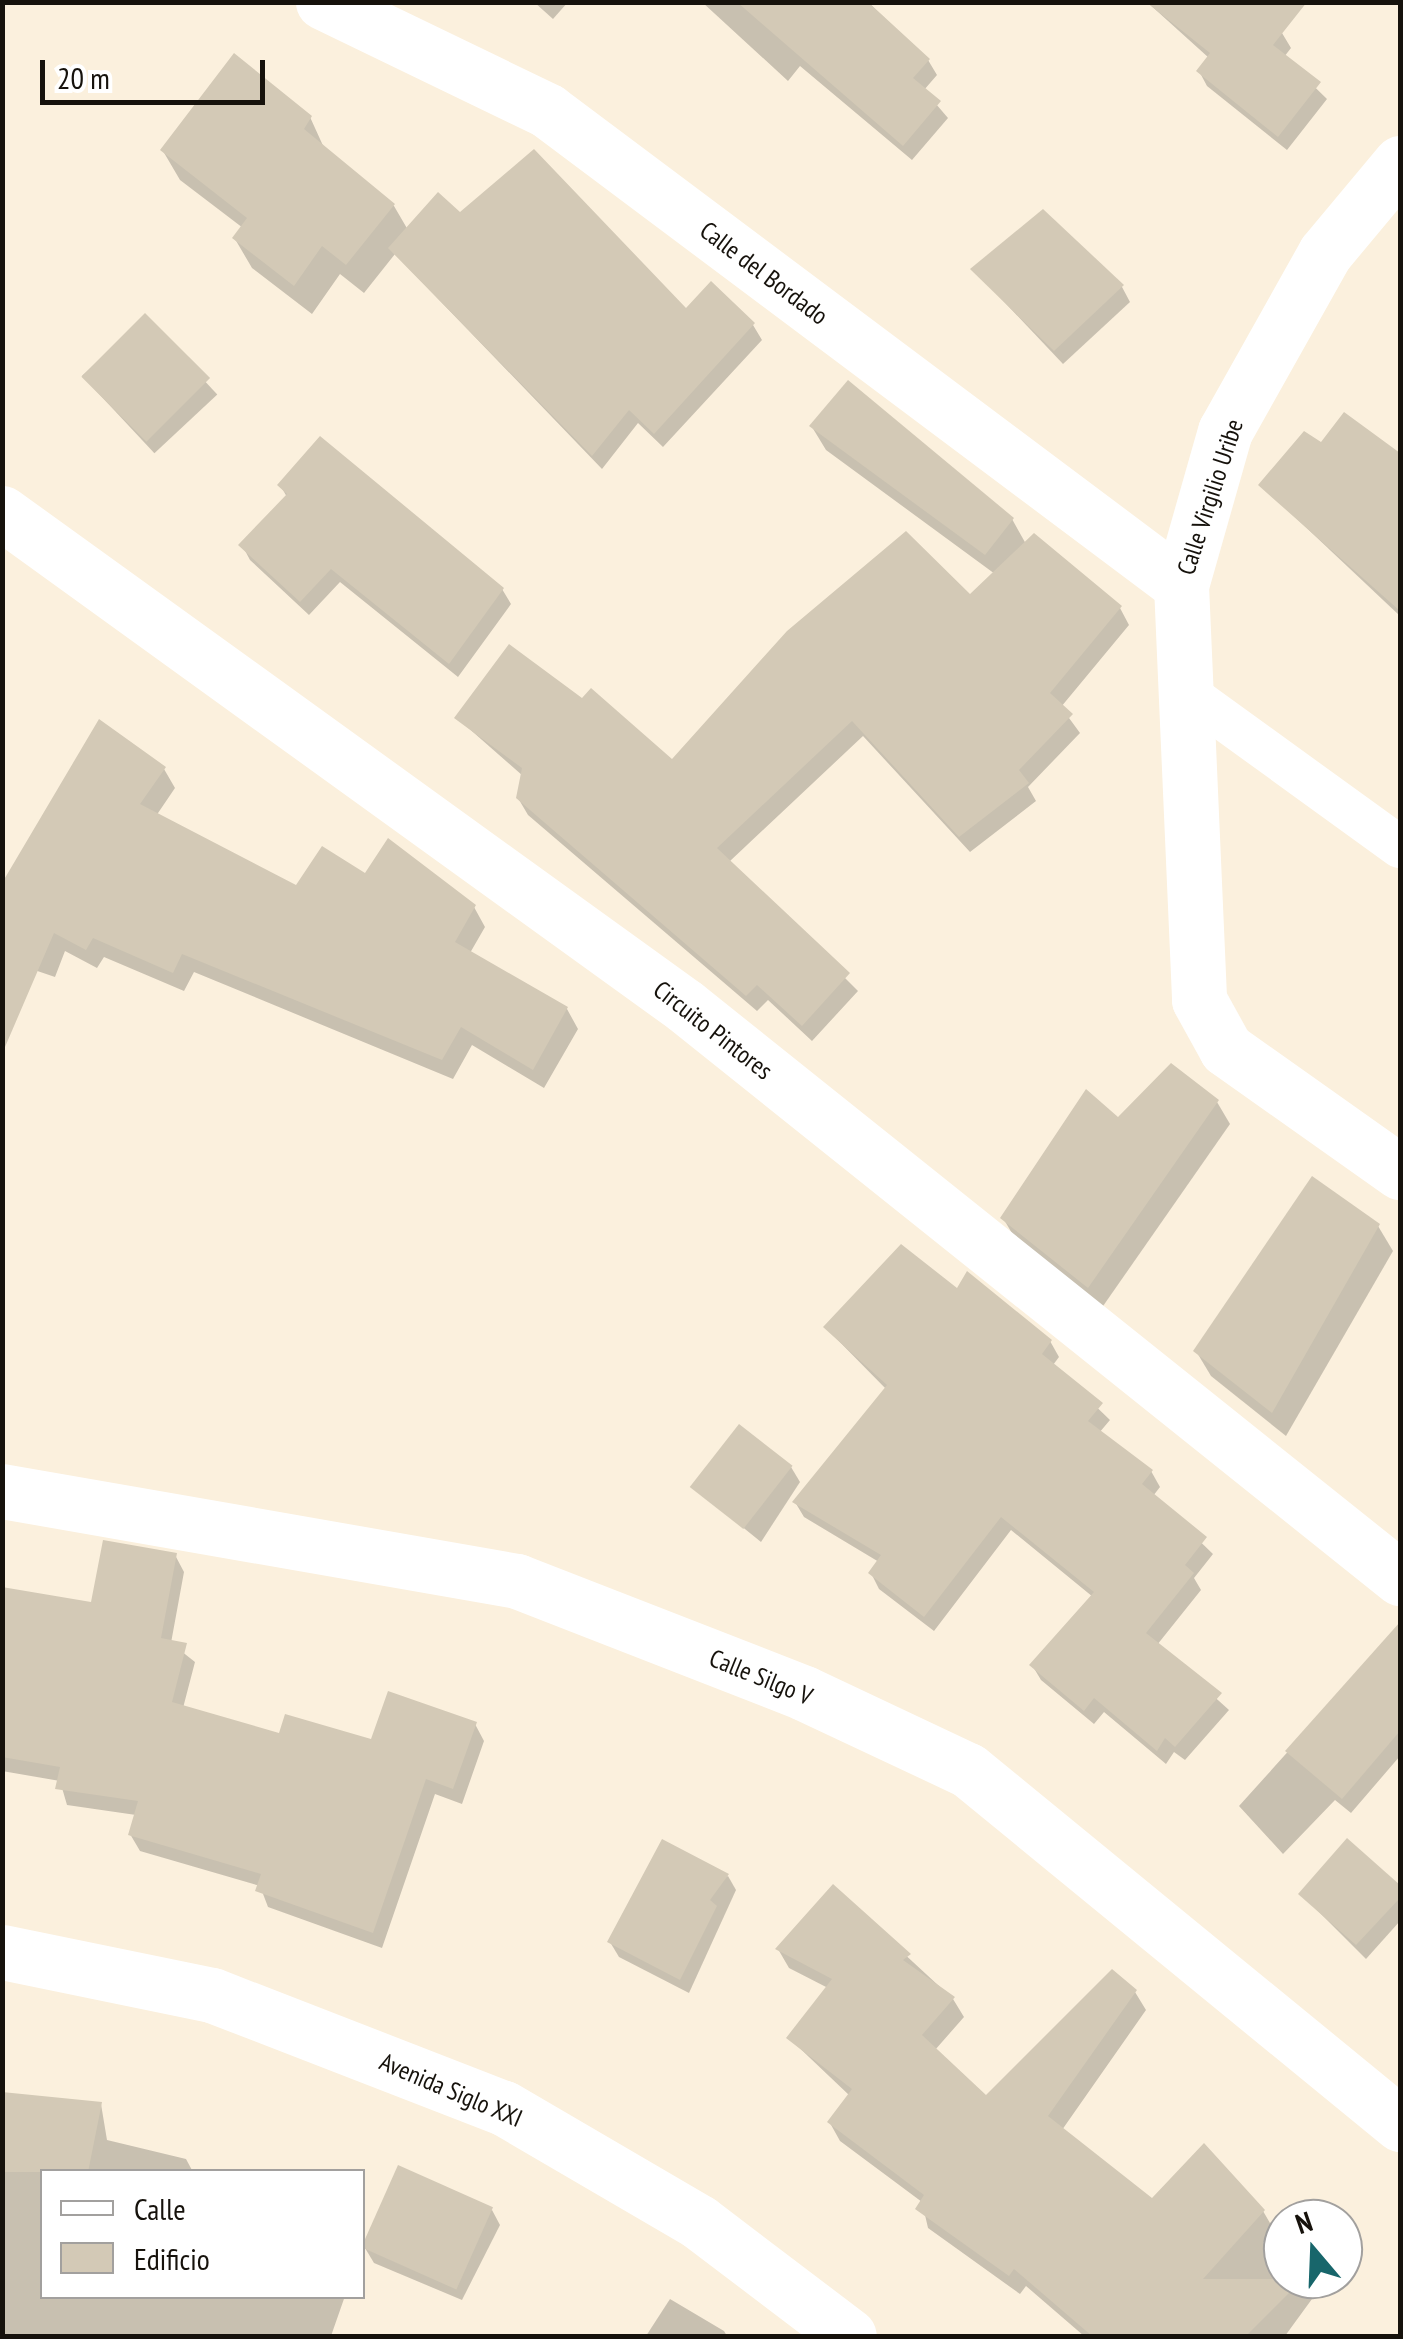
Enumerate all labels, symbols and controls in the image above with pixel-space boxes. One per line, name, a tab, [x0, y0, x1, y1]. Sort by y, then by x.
scale bar	[45, 40, 270, 102]
text: 20 m	[57, 58, 110, 97]
street label: Calle del Bordado	[694, 215, 834, 331]
street label: Calle Virgilio Uribe	[1171, 415, 1249, 579]
street label: Circuito Pintores	[648, 974, 778, 1086]
street label: Calle Silgo V	[705, 1643, 817, 1711]
street label: Avenida Siglo XXI	[375, 2046, 527, 2134]
legend	[40, 2169, 365, 2299]
text: Calle	[134, 2189, 186, 2228]
north arrow	[1263, 2199, 1363, 2299]
text: N	[1291, 2202, 1317, 2242]
text: Edificio	[134, 2239, 210, 2278]

